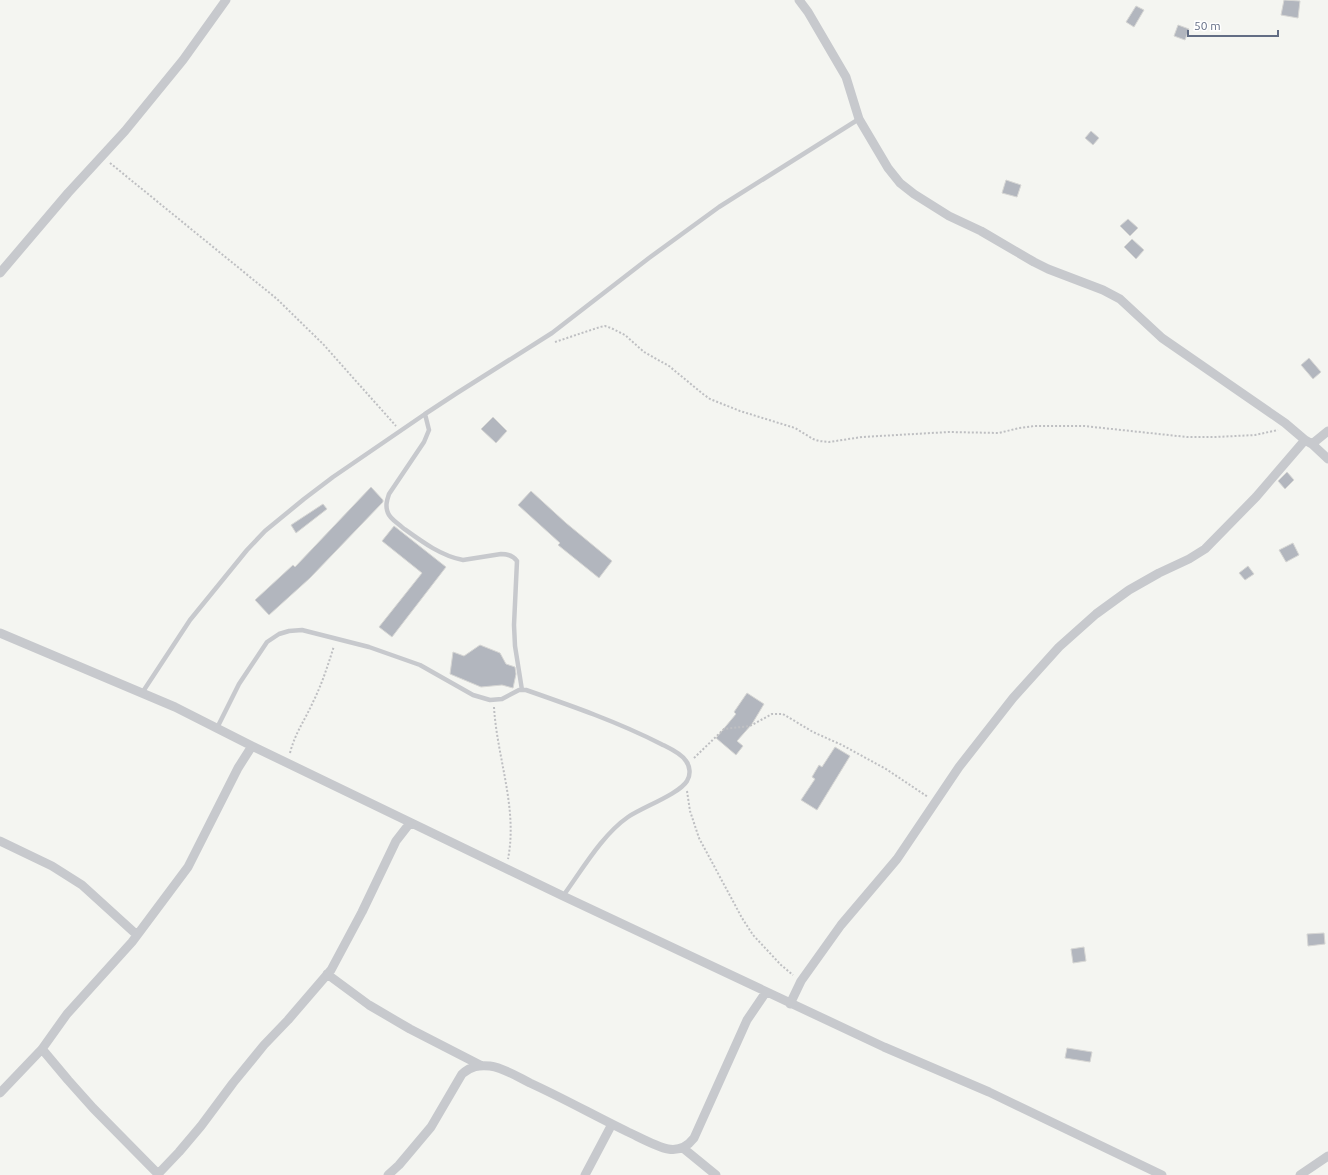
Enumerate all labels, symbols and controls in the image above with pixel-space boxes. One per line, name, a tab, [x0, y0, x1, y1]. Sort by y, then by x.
scale bar	[1188, 12, 1278, 38]
text: 50 m	[1194, 19, 1221, 32]

